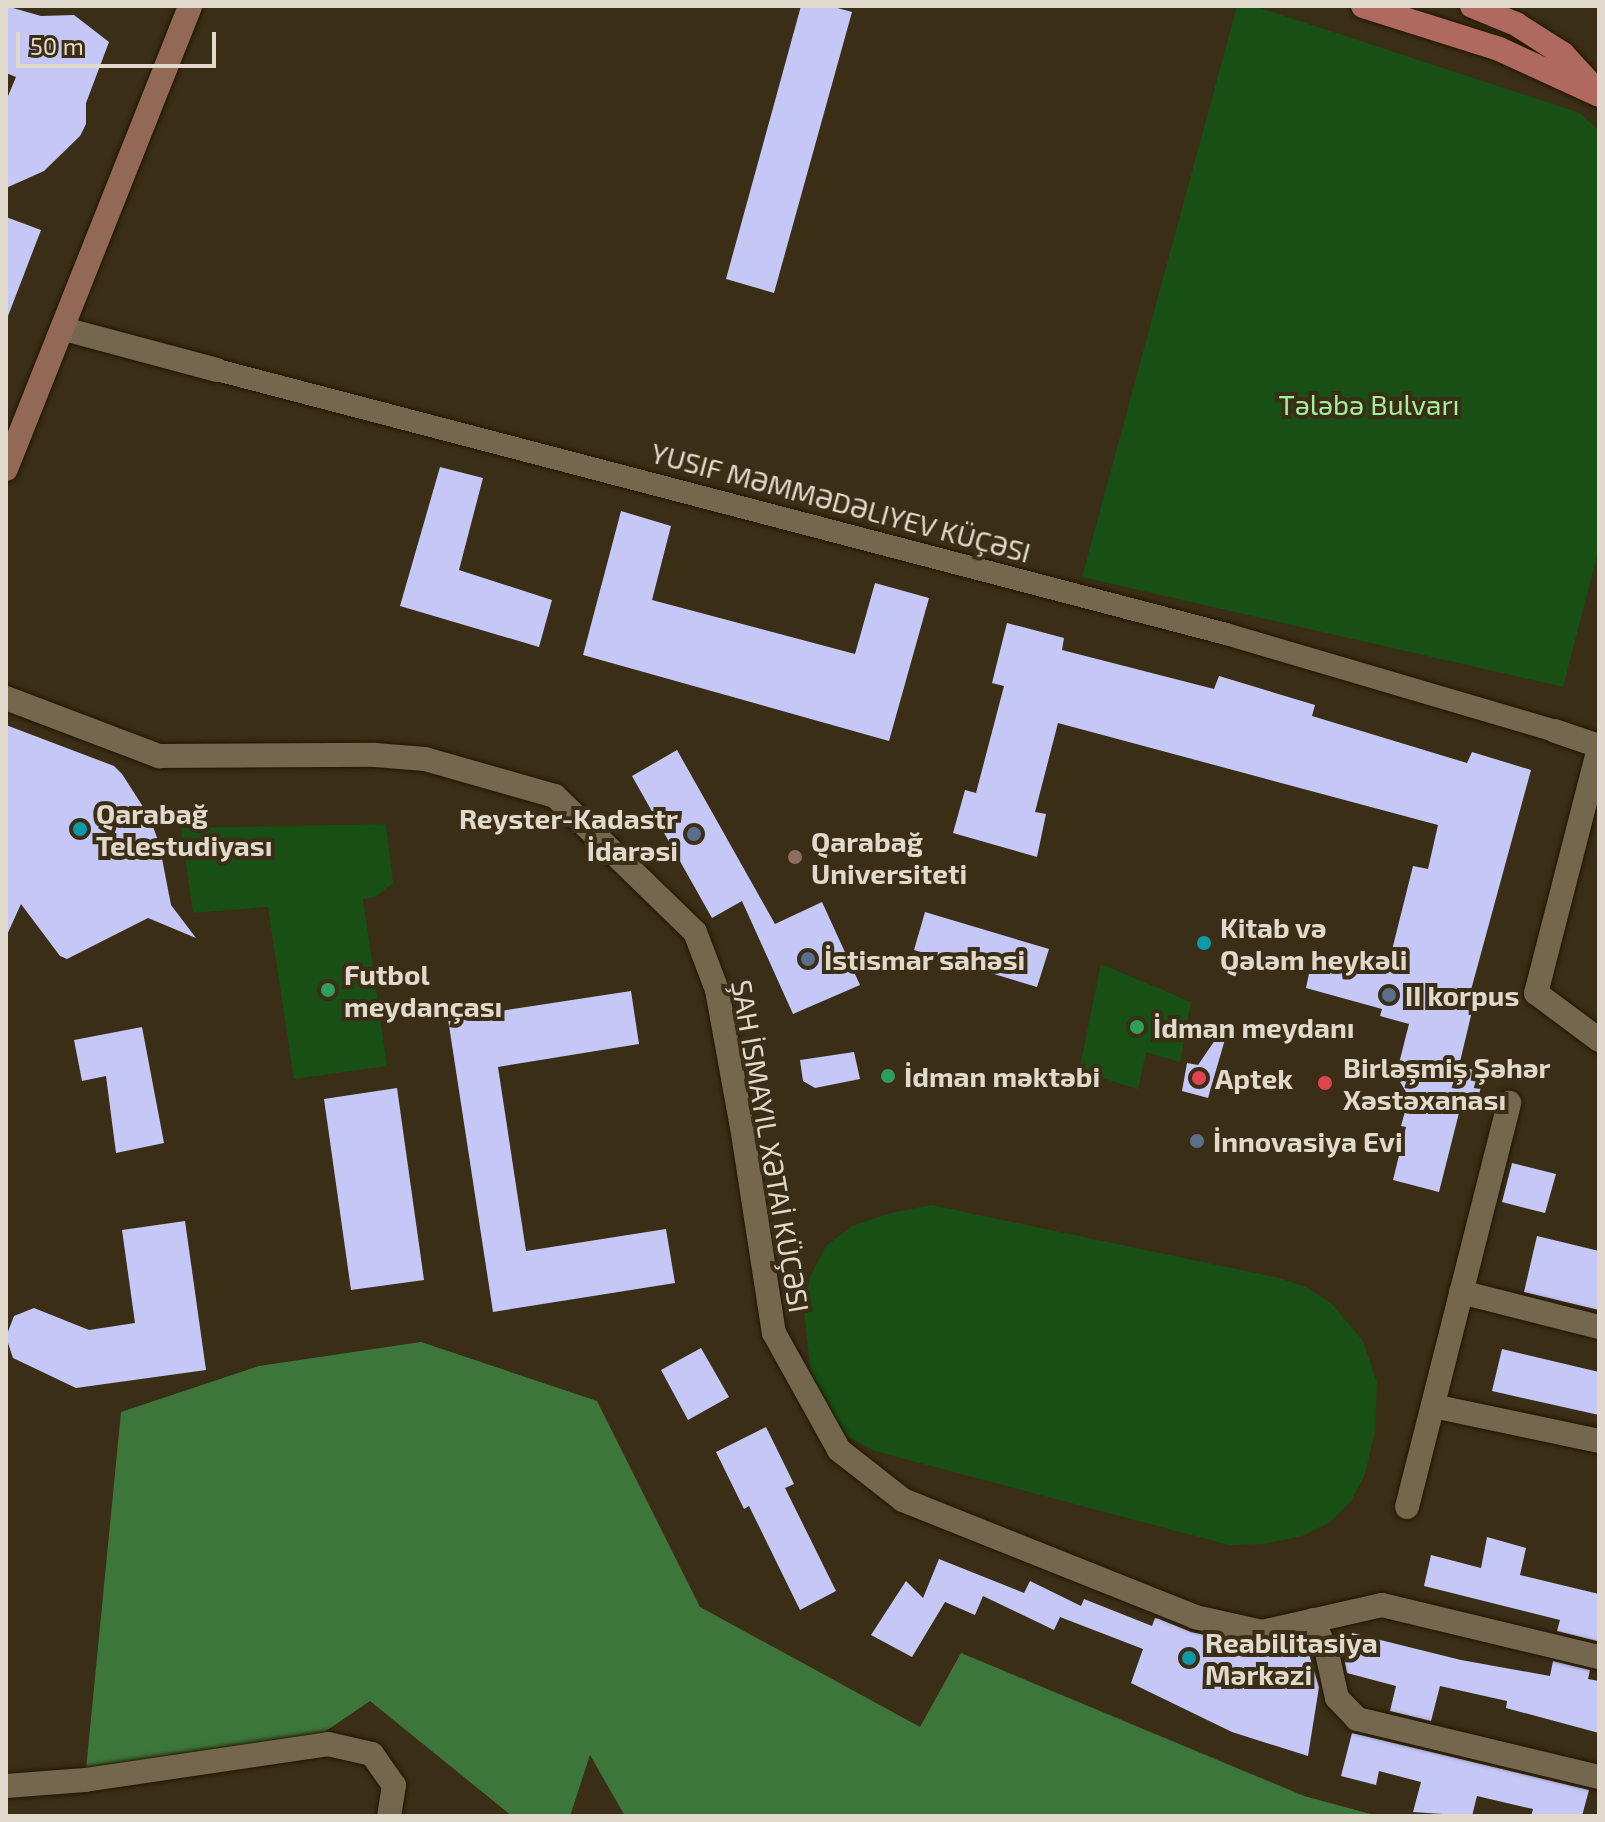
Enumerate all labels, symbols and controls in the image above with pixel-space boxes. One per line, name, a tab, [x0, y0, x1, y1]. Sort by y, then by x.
scale bar	[20, 16, 220, 66]
text: 50 m	[30, 31, 84, 60]
park label: Tələbə Bulvarı	[1278, 387, 1460, 421]
street label: YUSIF MƏMMƏDƏLIYEV KÜÇƏSI	[647, 435, 1035, 569]
place label: Qarabağ Telestudiyası	[96, 796, 272, 862]
place label: Reyster-Kadastr İdarəsi	[459, 801, 678, 867]
marker: Qarabağ Telestudiyası	[71, 820, 89, 838]
place label: Qarabağ Universiteti	[811, 824, 967, 890]
marker: Reyster-Kadastr İdarəsi	[685, 825, 703, 843]
marker: Qarabağ Universiteti	[786, 848, 804, 866]
place label: Kitab və Qələm heykəli	[1220, 910, 1407, 976]
marker: Kitab və Qələm heykəli	[1195, 934, 1213, 952]
place label: İstismar sahəsi	[824, 942, 1026, 976]
marker: İstismar sahəsi	[799, 950, 817, 968]
place label: Futbol meydançası	[344, 957, 502, 1023]
street label: ŞAH İSMAYIL XƏTAİ KÜÇƏSI	[725, 977, 817, 1315]
place label: II korpus	[1405, 978, 1519, 1012]
marker: Futbol meydançası	[319, 981, 337, 999]
marker: II korpus	[1380, 986, 1398, 1004]
place label: İdman meydanı	[1153, 1010, 1355, 1044]
marker: İdman meydanı	[1128, 1018, 1146, 1036]
place label: Birləşmiş Şəhər Xəstəxanası	[1343, 1050, 1551, 1116]
place label: İdman məktəbi	[904, 1059, 1100, 1093]
place label: Aptek	[1215, 1061, 1293, 1095]
marker: İdman məktəbi	[879, 1067, 897, 1085]
marker: Aptek	[1190, 1069, 1208, 1087]
marker: Birləşmiş Şəhər Xəstəxanası	[1314, 1072, 1336, 1094]
place label: İnnovasiya Evi	[1213, 1124, 1403, 1158]
marker: İnnovasiya Evi	[1188, 1132, 1206, 1150]
place label: Reabilitasiya Mərkəzi	[1205, 1625, 1378, 1691]
marker: Reabilitasiya Mərkəzi	[1180, 1649, 1198, 1667]

